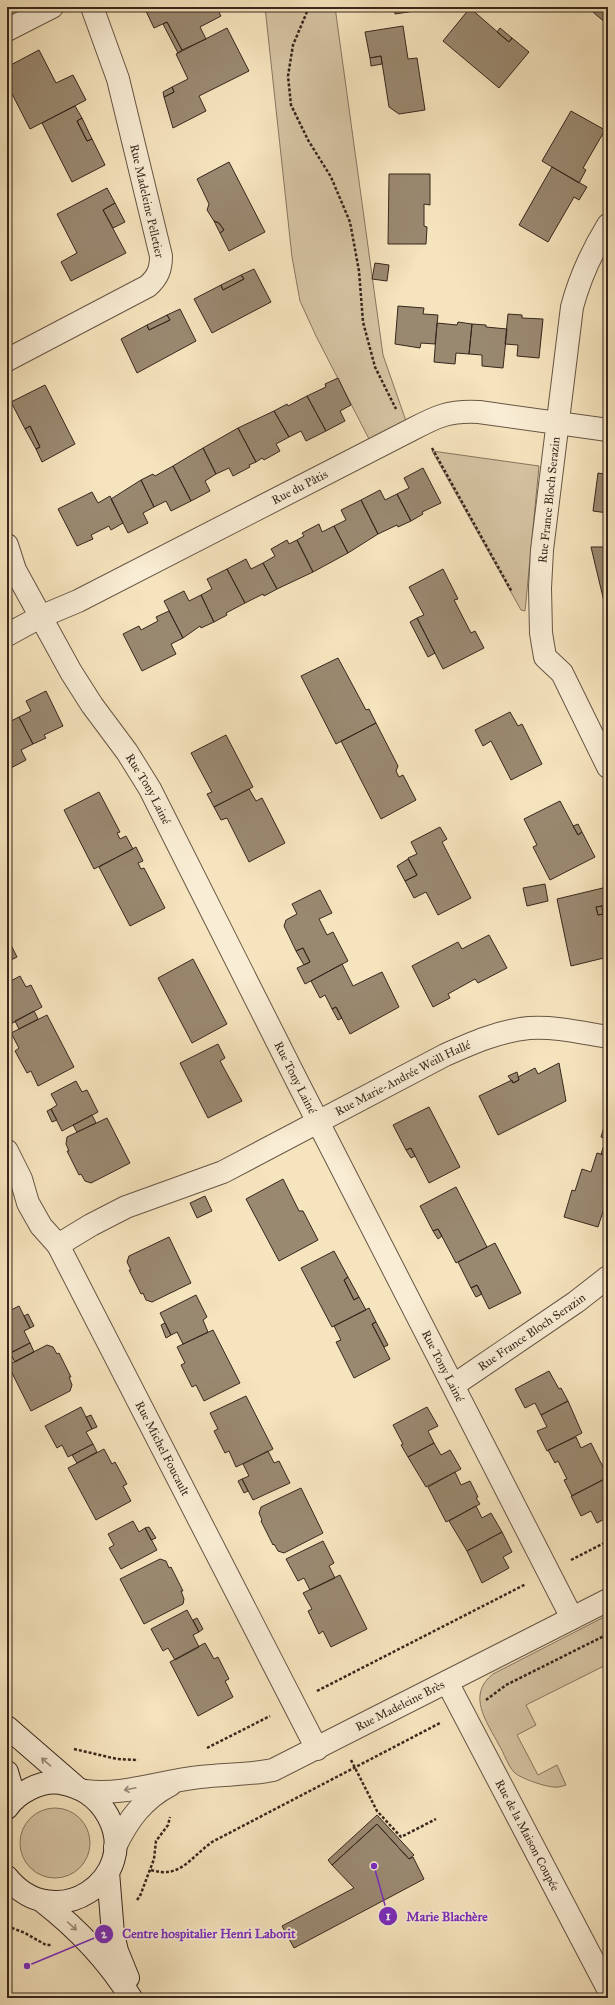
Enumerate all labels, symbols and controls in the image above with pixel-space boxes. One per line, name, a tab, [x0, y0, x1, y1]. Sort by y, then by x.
street label: Rue Madeleine Pelletier	[127, 143, 167, 260]
street label: Rue France Bloch Serazin	[535, 436, 563, 564]
street label: Rue du Pâtis	[269, 467, 330, 507]
street label: Rue Tony Lainé	[123, 751, 174, 827]
street label: Rue Marie-Andrée Weill Hallé	[333, 1038, 473, 1119]
street label: Rue Tony Lainé	[271, 1039, 319, 1116]
street label: Rue France Bloch Serazin	[475, 1290, 589, 1374]
street label: Rue Tony Lainé	[419, 1328, 467, 1404]
street label: Rue Michel Foucault	[132, 1399, 193, 1499]
street label: Rue Madeleine Brès	[353, 1677, 447, 1734]
one-way arrow	[41, 1758, 51, 1767]
street label: Rue de la Maison Coupée	[492, 1777, 562, 1893]
one-way arrow	[124, 1786, 137, 1794]
callout: Marie Blachère	[378, 1904, 495, 1929]
text: 1	[386, 1909, 391, 1923]
text: Marie Blachère	[406, 1909, 488, 1925]
one-way arrow	[67, 1921, 77, 1931]
callout: Centre hospitalier Henri Laborit	[94, 1921, 304, 1946]
text: Centre hospitalier Henri Laborit	[122, 1926, 296, 1942]
text: 2	[101, 1927, 108, 1941]

